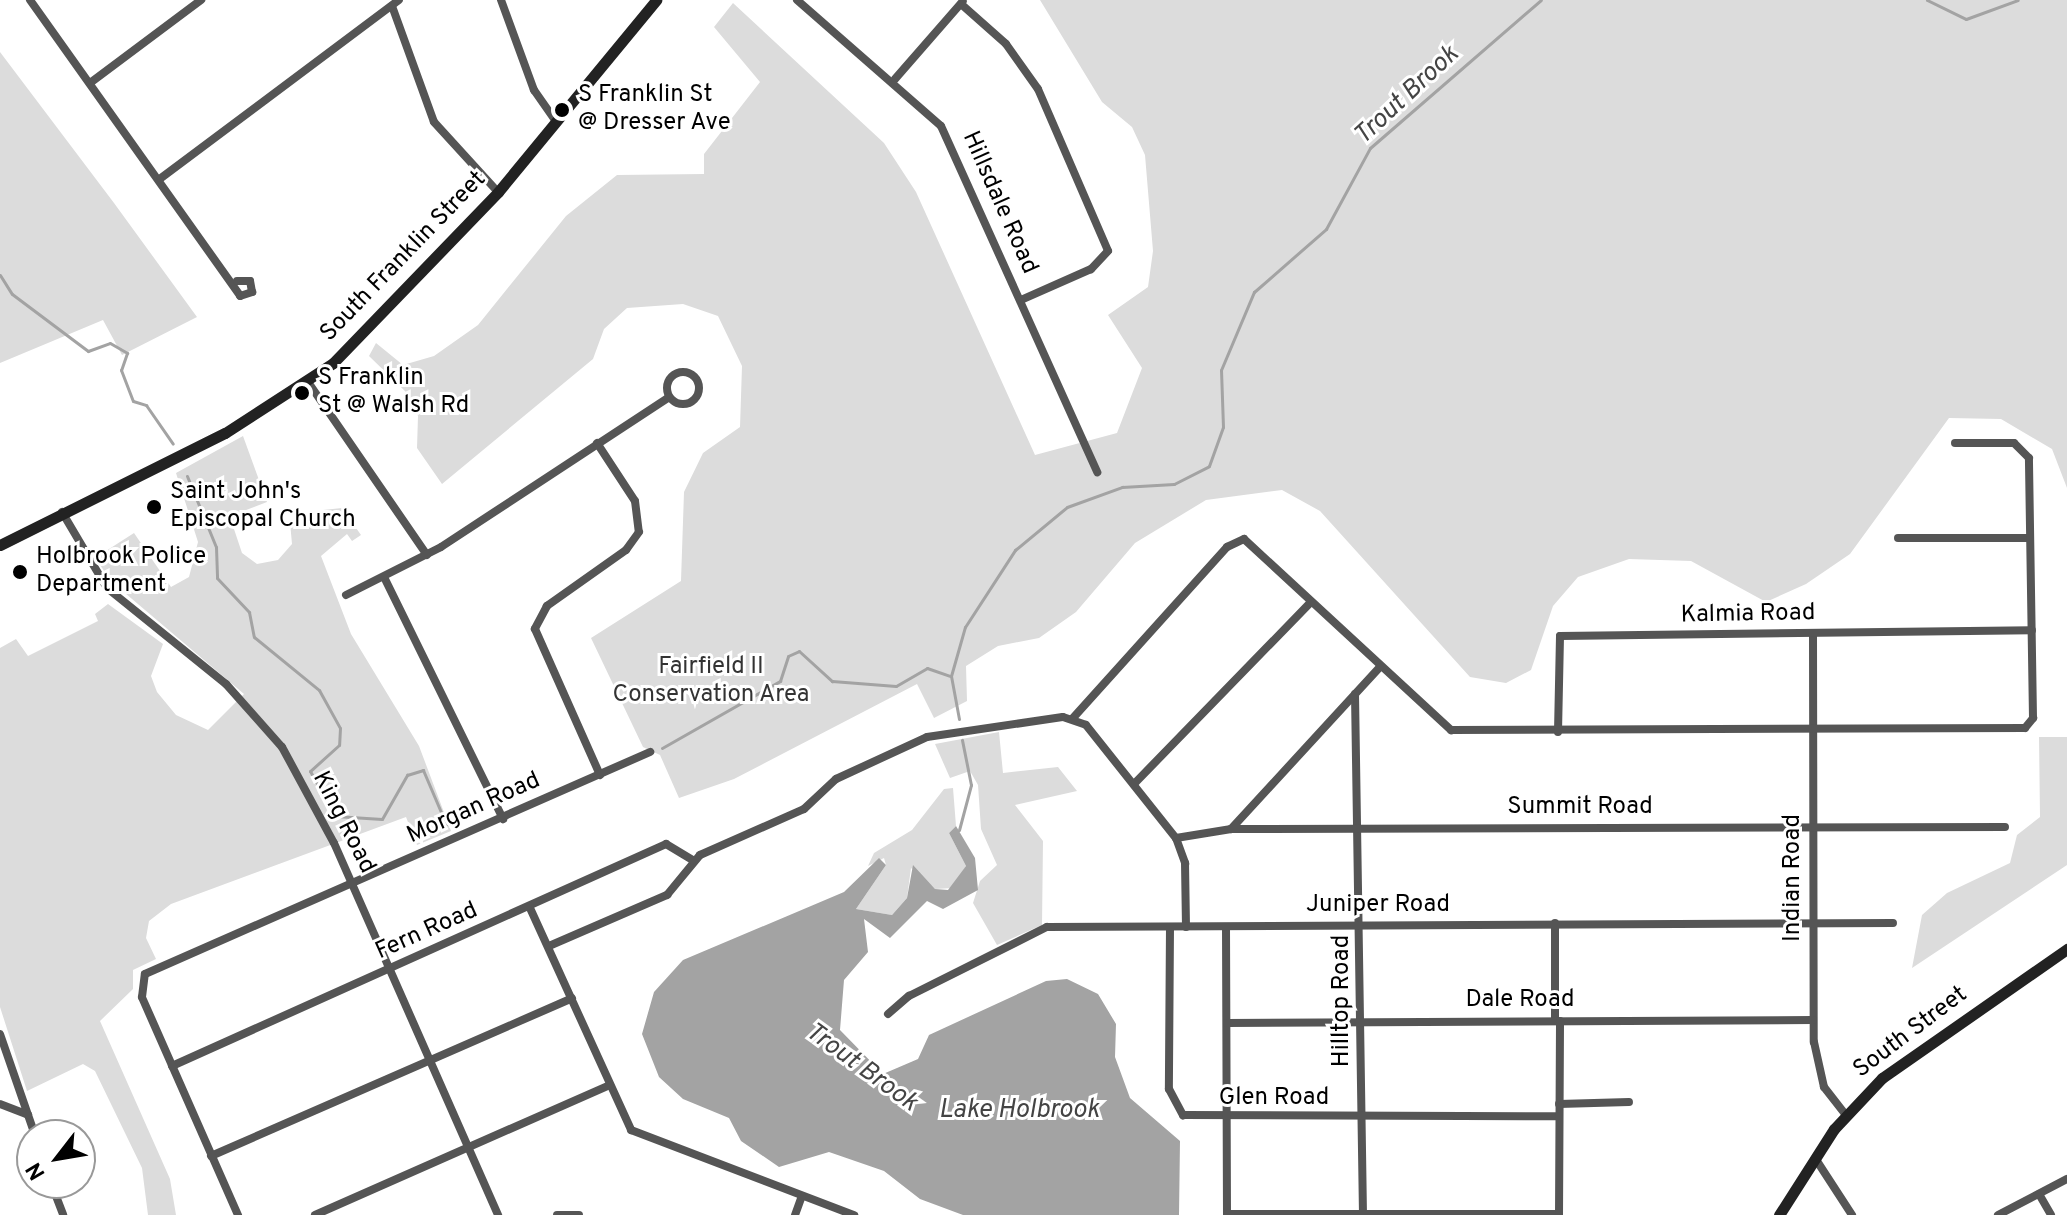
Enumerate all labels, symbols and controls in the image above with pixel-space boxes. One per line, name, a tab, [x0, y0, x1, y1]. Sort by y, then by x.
water label: Trout Brook	[1348, 40, 1466, 152]
place label: S Franklin St @ Dresser Ave	[578, 82, 732, 138]
marker: S Franklin St @ Dresser Ave	[553, 101, 571, 119]
street label: Hillsdale Road	[955, 127, 1043, 279]
street label: South Franklin Street	[315, 166, 493, 348]
place label: S Franklin St @ Walsh Rd	[318, 365, 470, 421]
marker: S Franklin St @ Walsh Rd	[293, 384, 311, 402]
place label: Saint John's Episcopal Church	[170, 479, 356, 535]
marker: Saint John's Episcopal Church	[145, 498, 163, 516]
place label: Holbrook Police Department	[36, 544, 206, 600]
marker: Holbrook Police Department	[11, 563, 29, 581]
street label: Kalmia Road	[1680, 599, 1816, 631]
park label: Fairfield II Conservation Area	[612, 654, 810, 710]
street label: King Road	[305, 767, 381, 879]
street label: Morgan Road	[403, 767, 545, 851]
street label: Summit Road	[1507, 794, 1653, 822]
street label: Indian Road	[1780, 814, 1808, 942]
street label: Juniper Road	[1306, 892, 1450, 920]
street label: Fern Road	[372, 897, 482, 967]
street label: Hilltop Road	[1329, 935, 1357, 1067]
street label: South Street	[1849, 981, 1973, 1085]
street label: Dale Road	[1466, 987, 1574, 1015]
water label: Trout Brook	[799, 1017, 923, 1119]
street label: Glen Road	[1219, 1085, 1329, 1113]
water label: Lake Holbrook	[939, 1095, 1099, 1127]
north arrow	[16, 1119, 96, 1199]
text: N	[21, 1157, 52, 1184]

